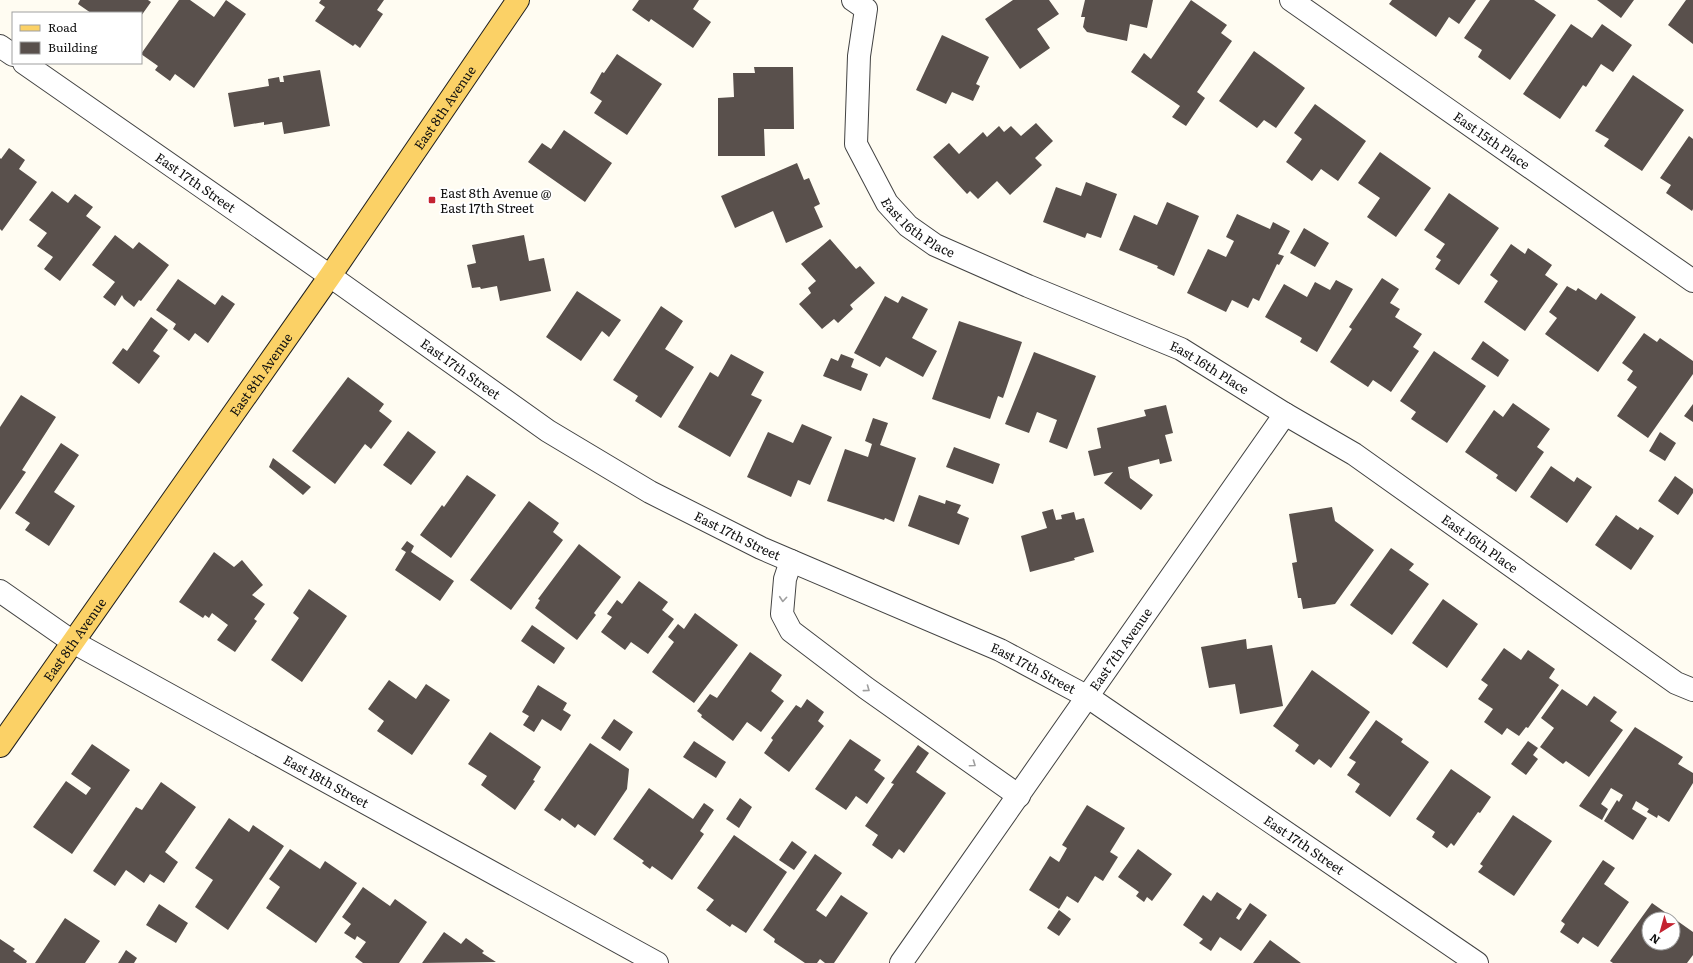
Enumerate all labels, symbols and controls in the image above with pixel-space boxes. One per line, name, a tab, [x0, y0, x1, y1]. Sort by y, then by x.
legend	[12, 12, 142, 64]
text: Road	[48, 18, 78, 36]
text: Building	[48, 38, 98, 56]
street label: East 8th Avenue	[409, 61, 480, 153]
street label: East 15th Place	[1450, 107, 1534, 174]
street label: East 17th Street	[152, 147, 240, 217]
place label: East 8th Avenue @ East 17th Street	[440, 183, 552, 217]
street label: East 16th Place	[877, 194, 958, 262]
marker: East 8th Avenue @ East 17th Street	[427, 195, 437, 205]
street label: East 8th Avenue	[225, 328, 297, 420]
street label: East 17th Street	[417, 333, 505, 404]
street label: East 16th Place	[1167, 335, 1253, 398]
street label: East 17th Street	[691, 506, 784, 565]
street label: East 16th Place	[1438, 509, 1522, 577]
street label: East 8th Avenue	[38, 594, 110, 685]
one-way arrow	[779, 596, 788, 602]
street label: East 7th Avenue	[1084, 603, 1156, 694]
street label: East 17th Street	[988, 637, 1080, 698]
one-way arrow	[863, 684, 870, 692]
street label: East 18th Street	[280, 750, 373, 812]
one-way arrow	[969, 759, 976, 766]
street label: East 17th Street	[1260, 810, 1349, 879]
north arrow	[1641, 911, 1681, 951]
text: N	[1646, 931, 1663, 949]

